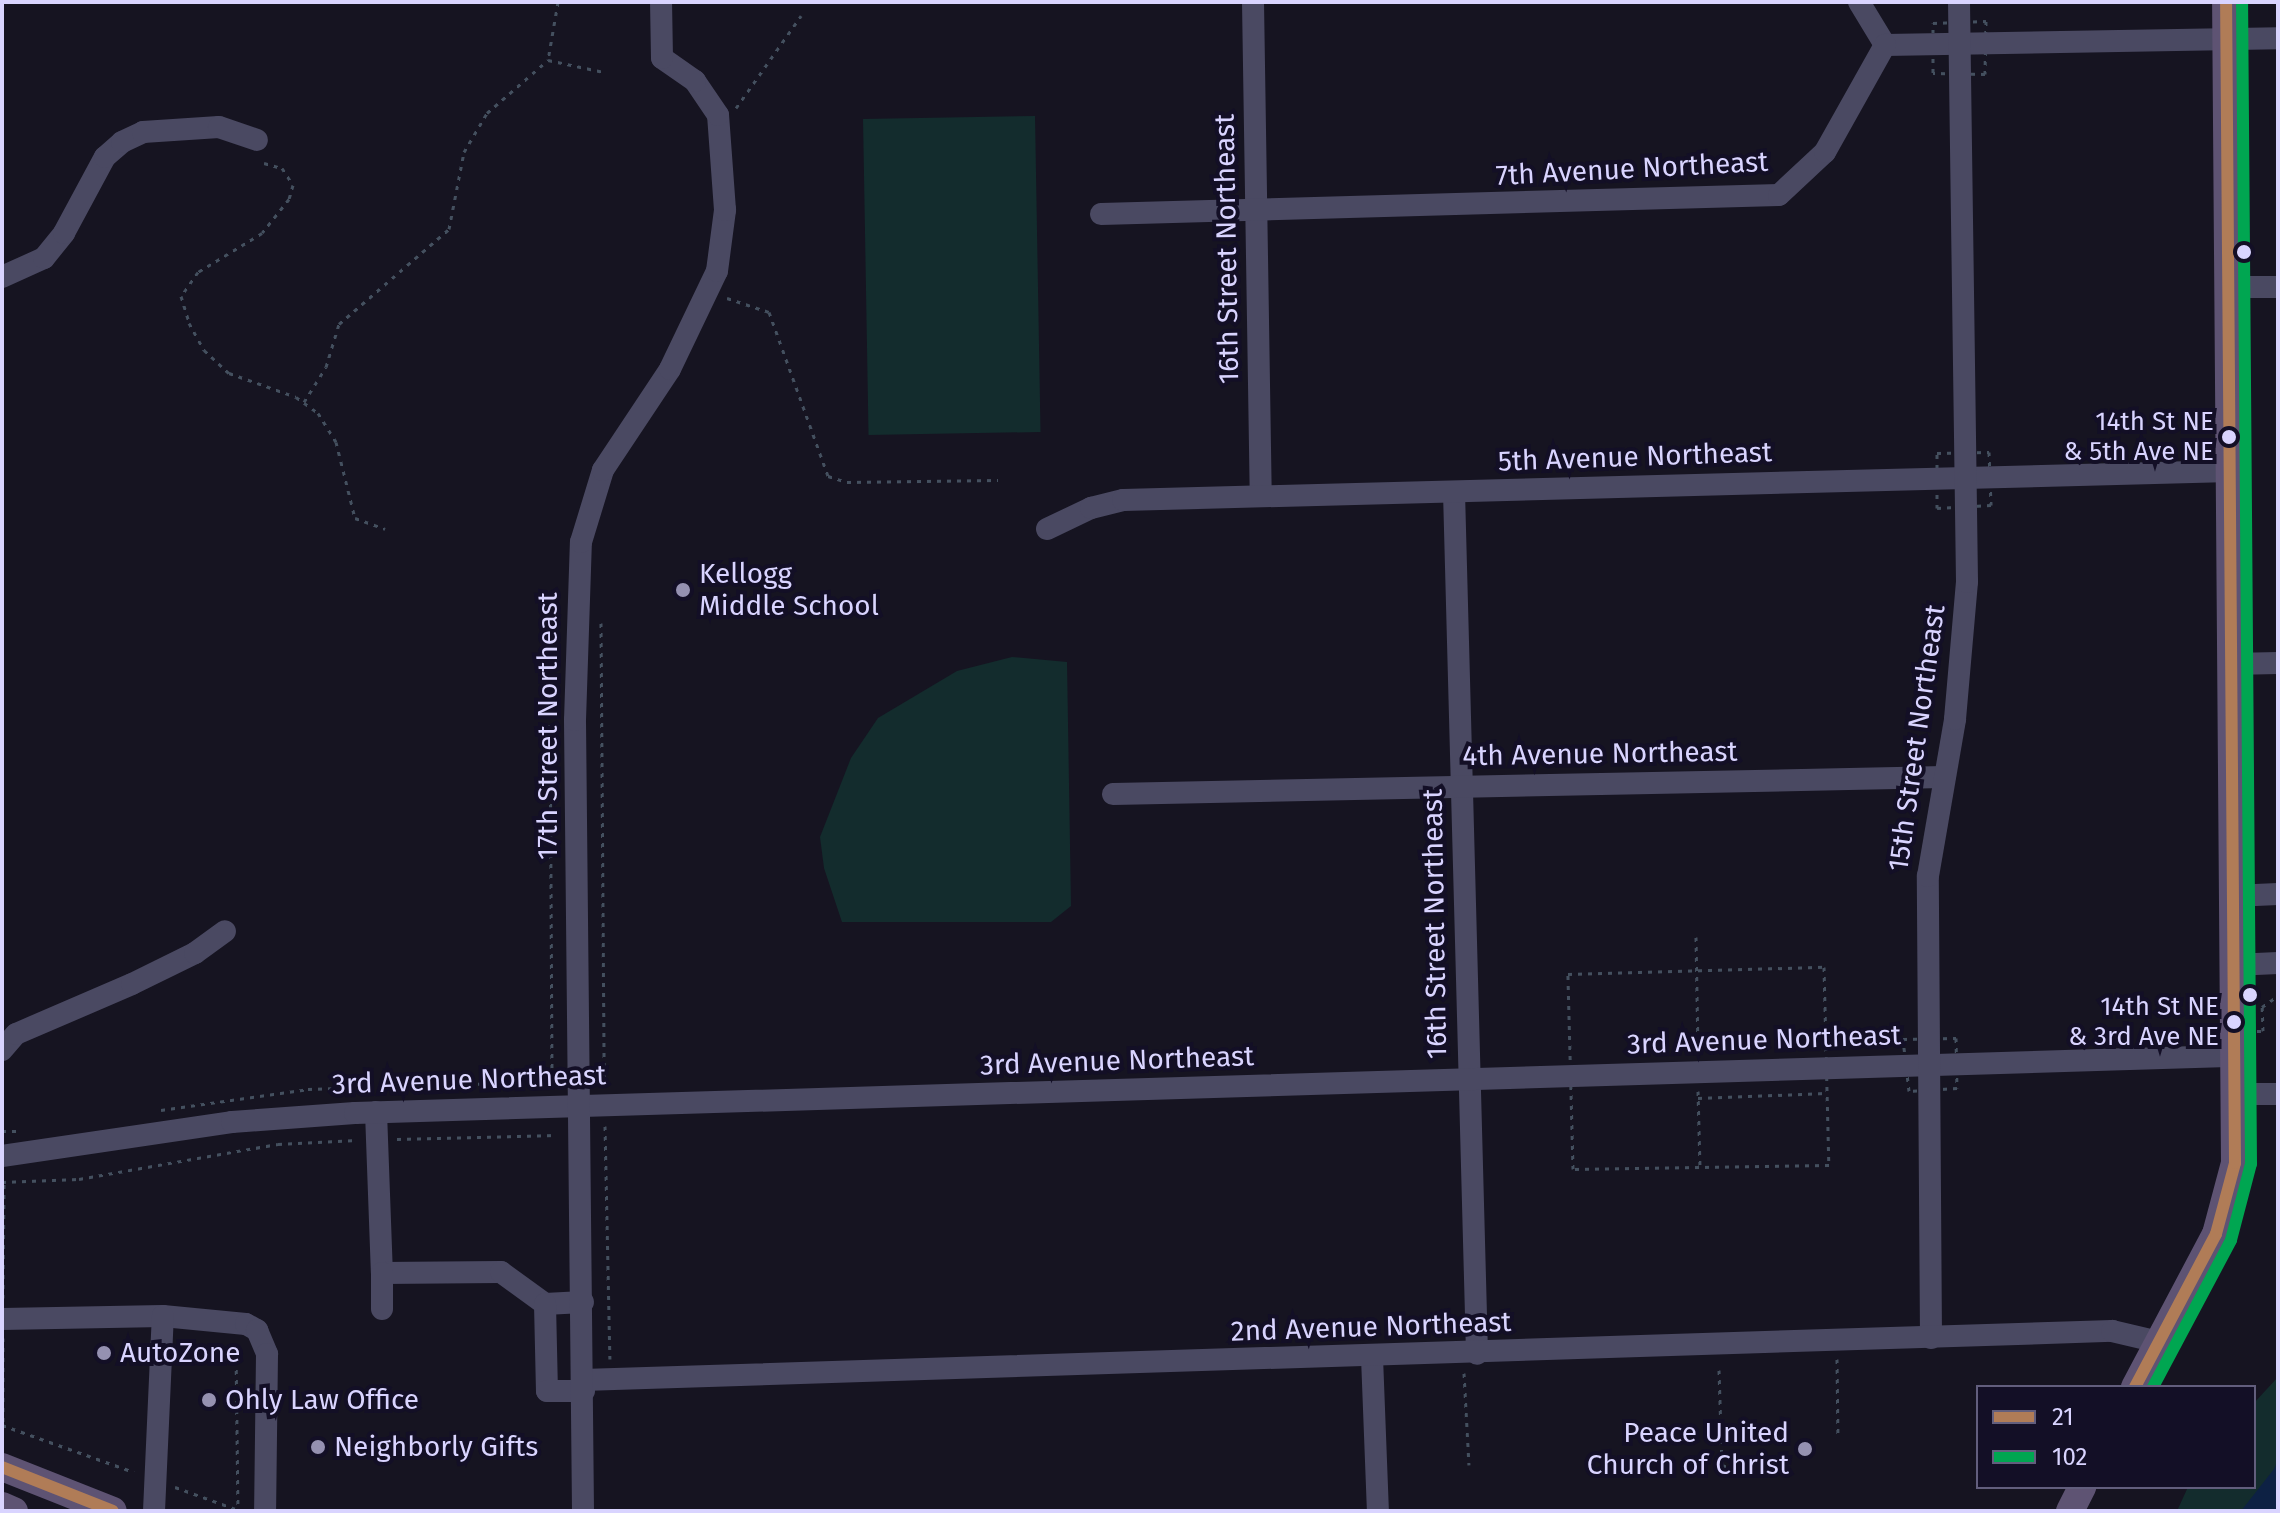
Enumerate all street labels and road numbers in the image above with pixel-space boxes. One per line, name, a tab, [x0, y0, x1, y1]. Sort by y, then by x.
street label: 16th Street Northeast	[1208, 114, 1246, 384]
street label: 7th Avenue Northeast	[1495, 145, 1769, 193]
street label: 5th Avenue Northeast	[1497, 435, 1773, 479]
street label: 17th Street Northeast	[531, 592, 565, 860]
street label: 15th Street Northeast	[1882, 602, 1952, 874]
street label: 4th Avenue Northeast	[1462, 735, 1738, 773]
street label: 16th Street Northeast	[1416, 789, 1454, 1059]
street label: 3rd Avenue Northeast	[1626, 1018, 1902, 1062]
street label: 3rd Avenue Northeast	[979, 1039, 1255, 1083]
street label: 3rd Avenue Northeast	[331, 1058, 607, 1102]
street label: 2nd Avenue Northeast	[1230, 1305, 1512, 1349]

